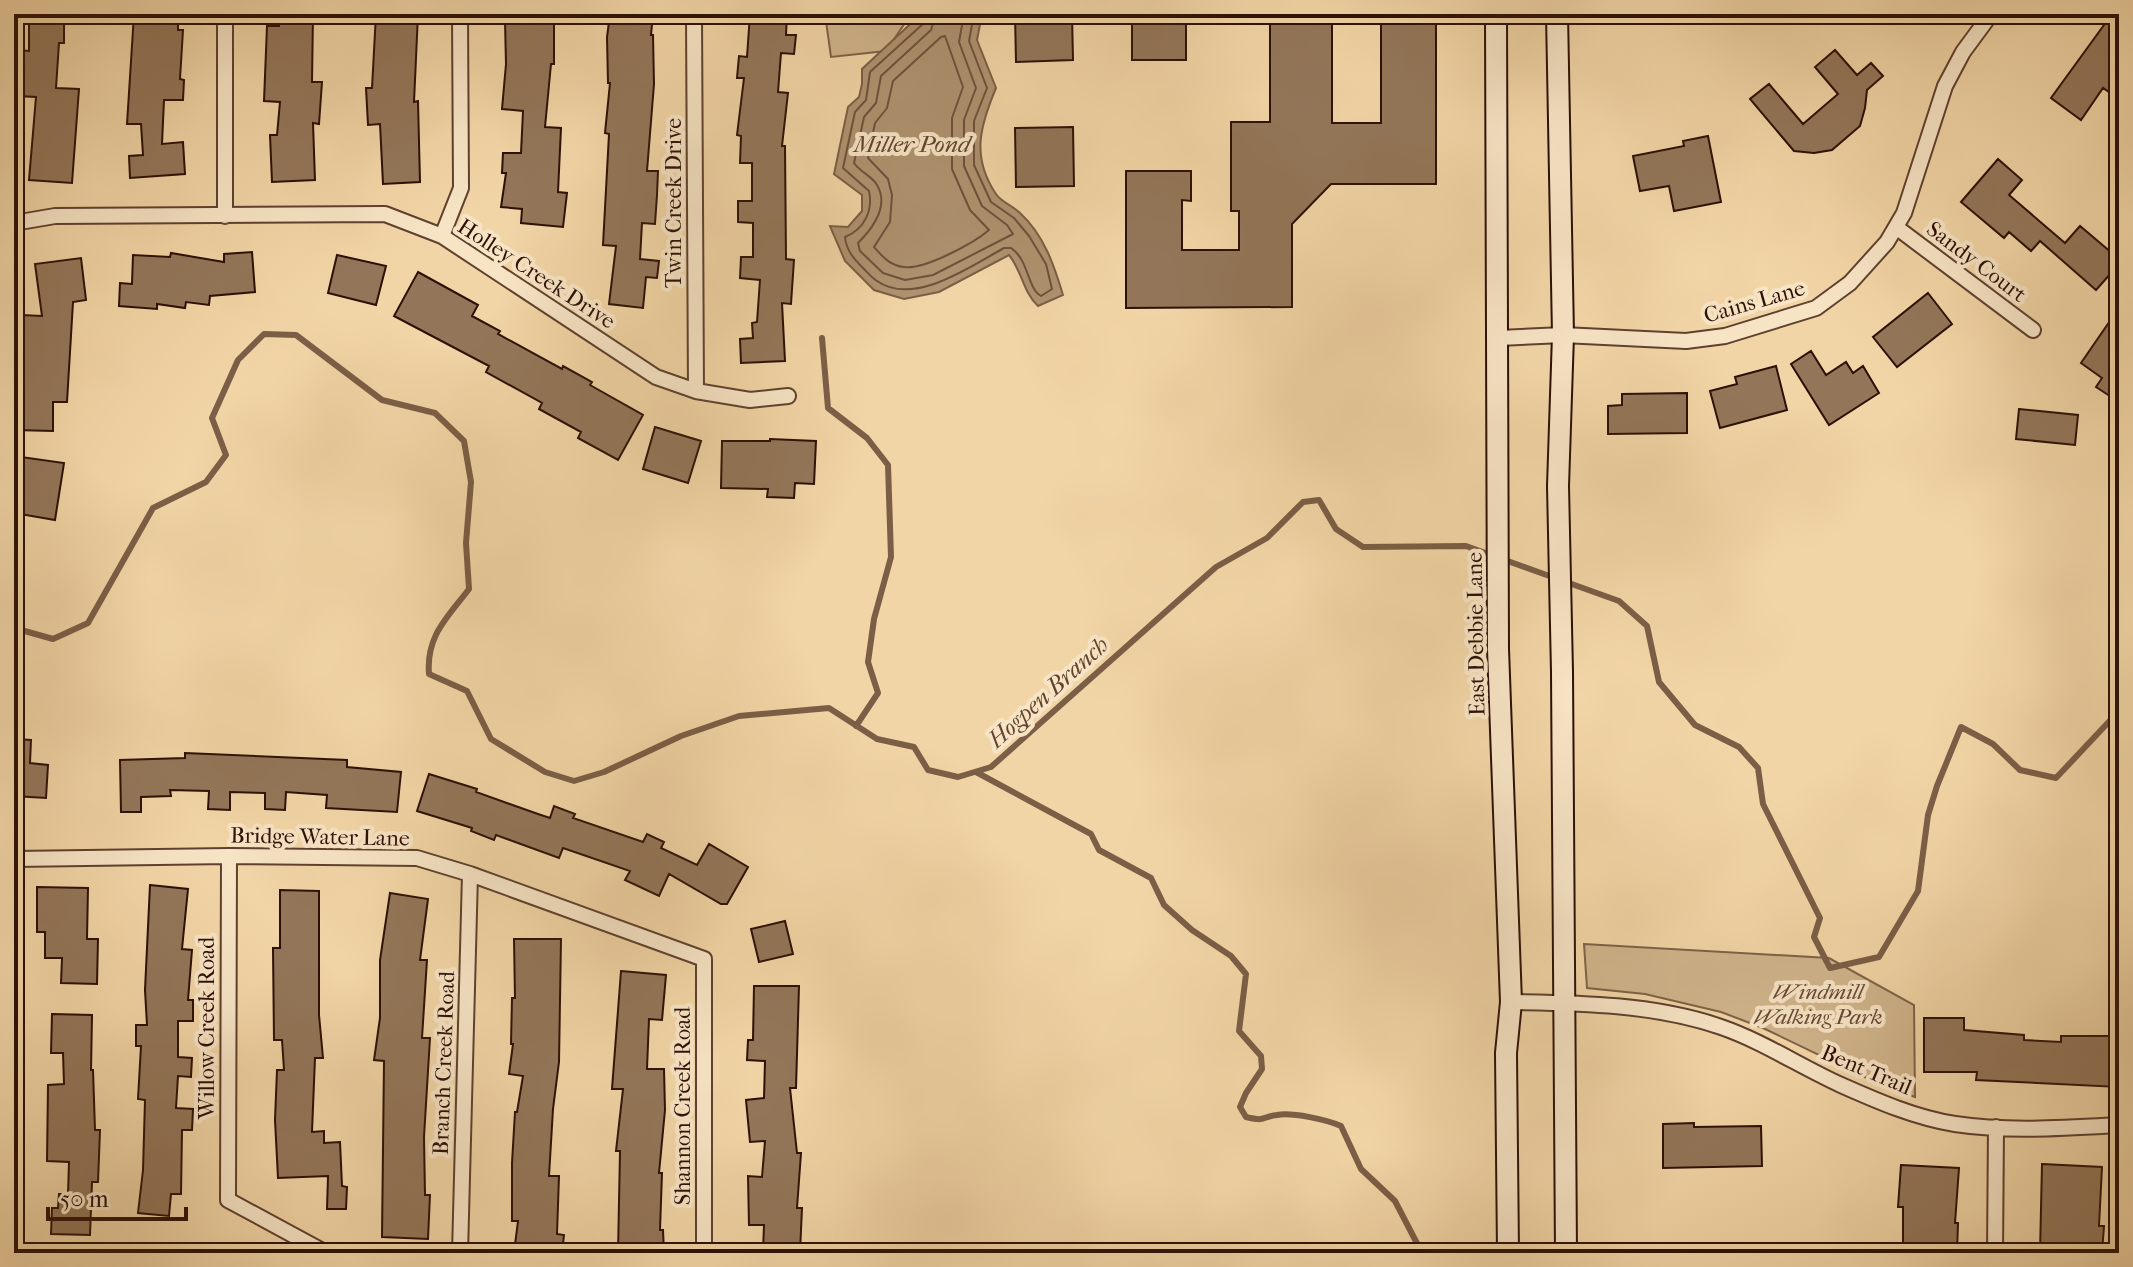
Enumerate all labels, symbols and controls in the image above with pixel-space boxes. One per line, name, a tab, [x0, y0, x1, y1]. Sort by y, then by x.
street label: Twin Creek Drive	[661, 118, 687, 288]
water label: Miller Pond	[852, 130, 973, 158]
street label: Holley Creek Drive	[453, 213, 620, 335]
street label: Sandy Court	[1921, 216, 2031, 308]
street label: Cains Lane	[1701, 275, 1808, 329]
street label: East Debbie Lane	[1462, 552, 1490, 716]
water label: Hogpen Branch	[981, 631, 1114, 754]
street label: Bridge Water Lane	[230, 822, 410, 852]
street label: Willow Creek Road	[194, 936, 220, 1120]
street label: Branch Creek Road	[428, 970, 460, 1155]
park label: Windmill Walking Park	[1753, 979, 1883, 1030]
street label: Shannon Creek Road	[670, 1006, 696, 1205]
street label: Bent Trail	[1817, 1039, 1916, 1101]
scale bar	[48, 1171, 186, 1221]
text: 50 m	[60, 1185, 109, 1213]

